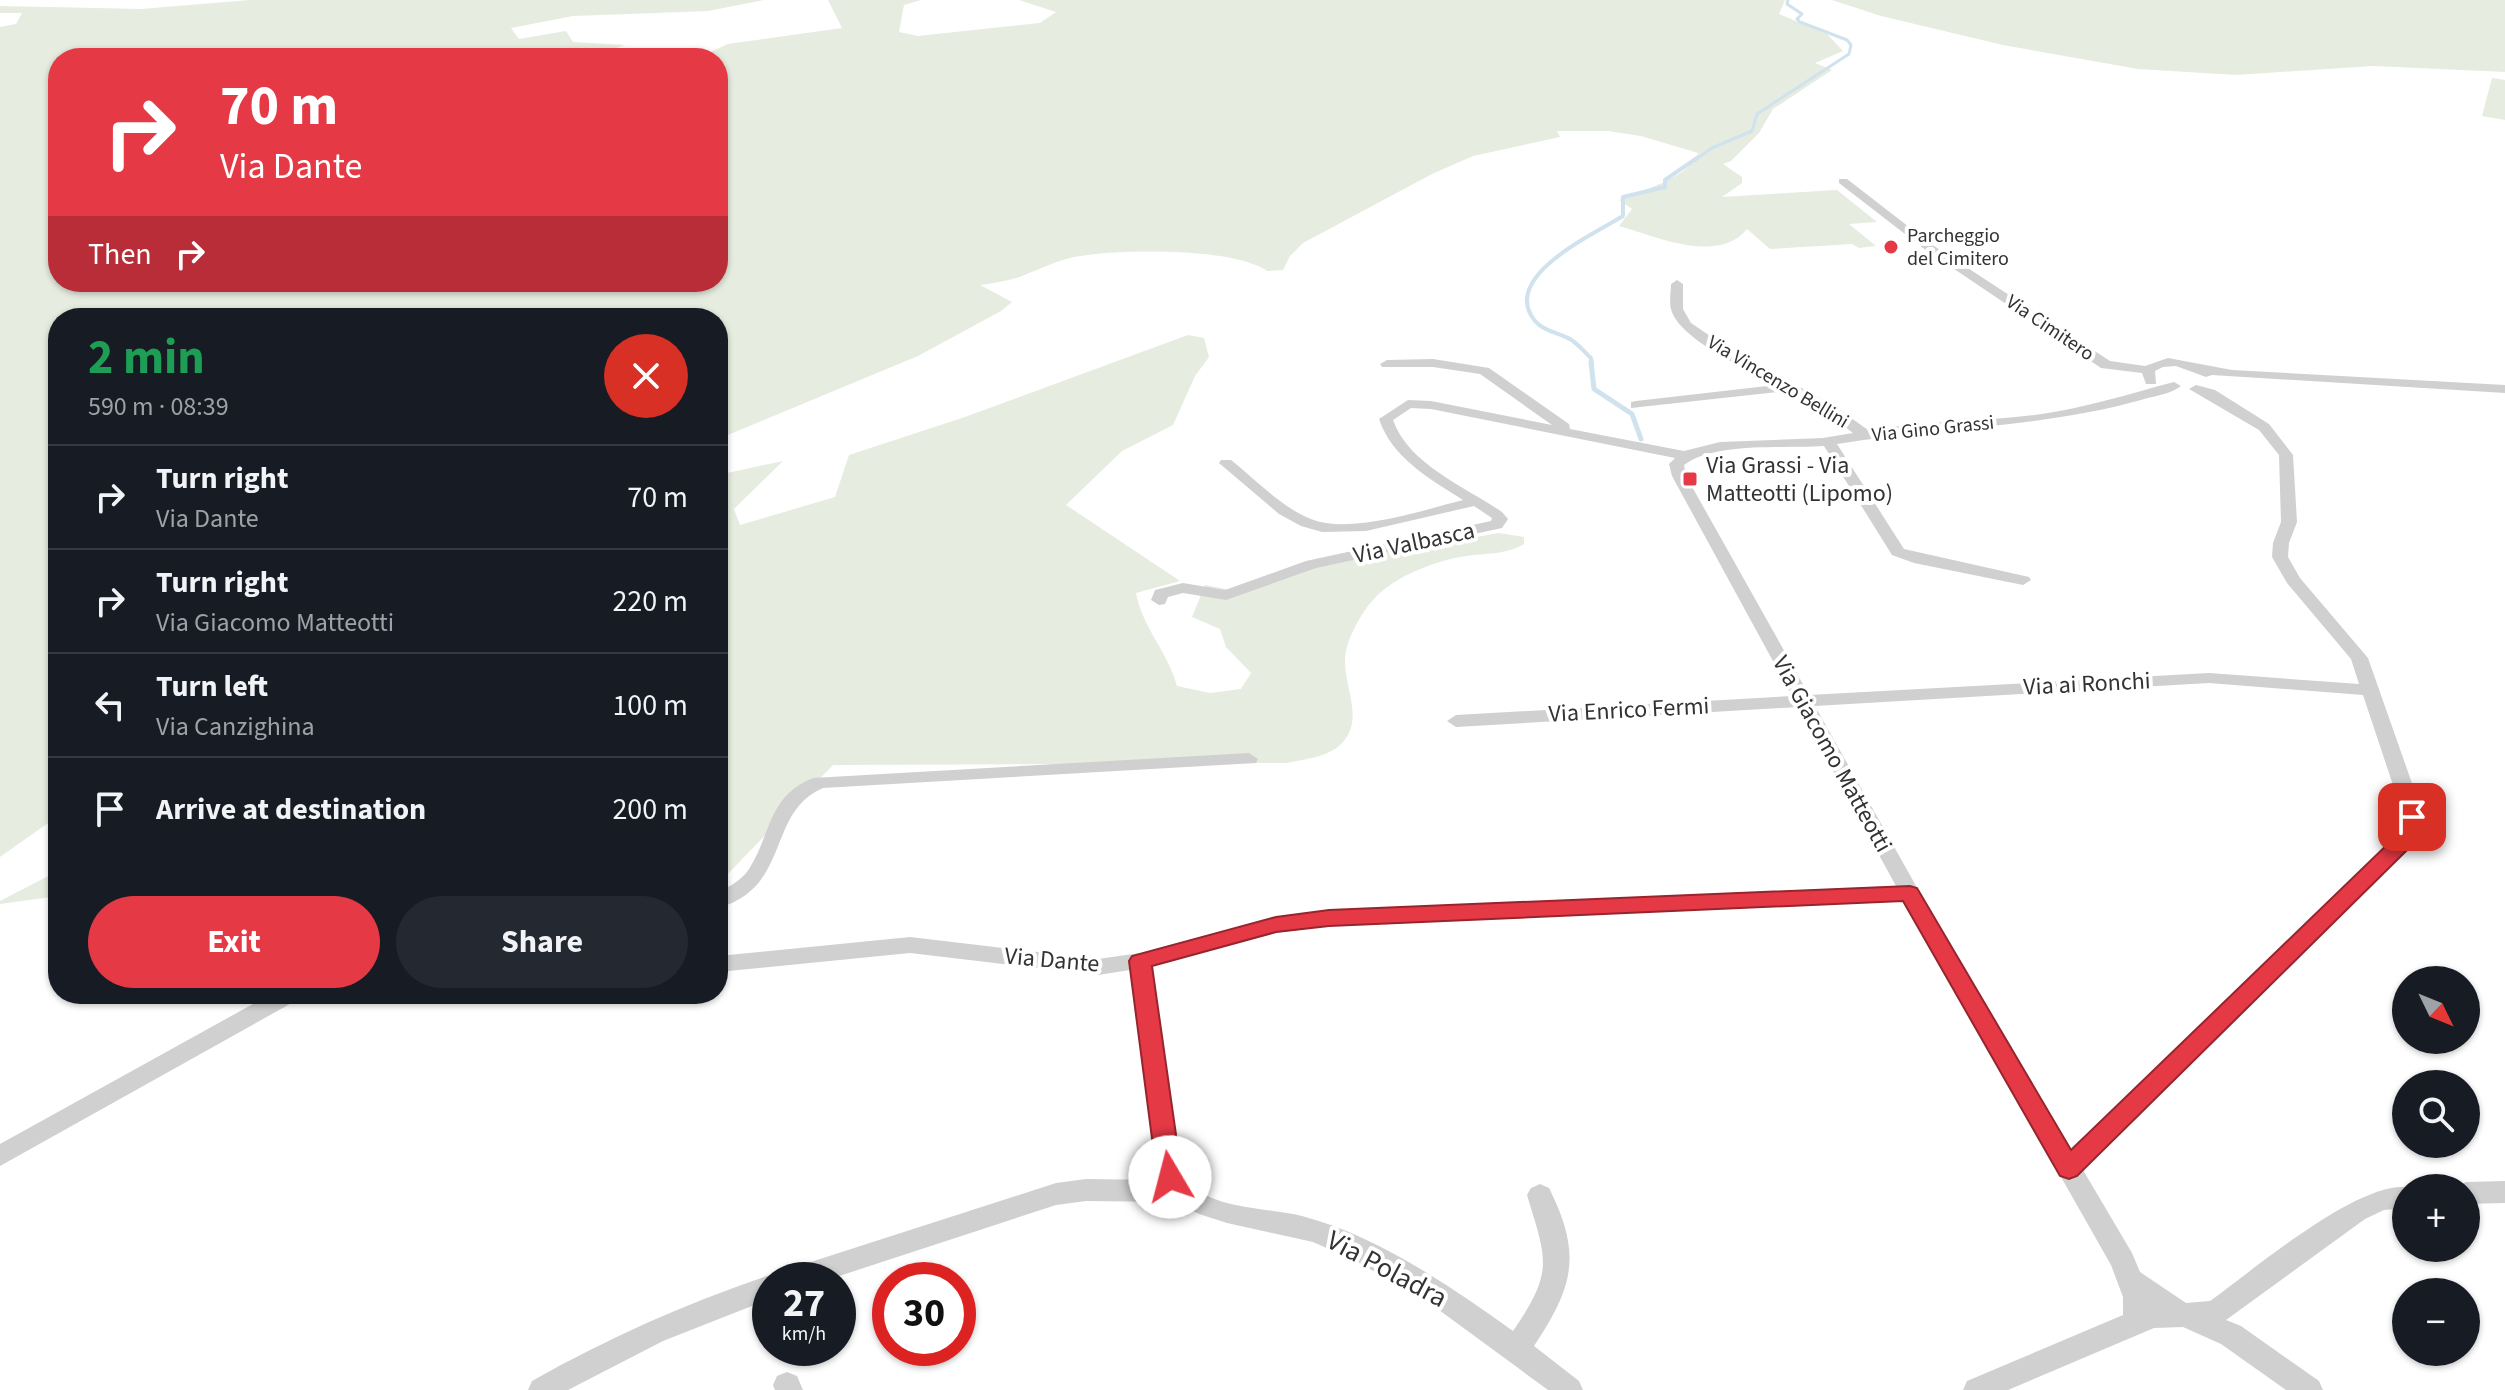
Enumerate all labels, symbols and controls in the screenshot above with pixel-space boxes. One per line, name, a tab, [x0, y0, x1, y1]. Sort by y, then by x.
text: 70 m	[220, 67, 338, 146]
icon: right	[88, 80, 192, 184]
text: Via Dante	[220, 141, 362, 192]
place label: Parcheggio del Cimitero	[1907, 222, 2009, 273]
icon: right	[168, 232, 212, 276]
text: Then	[88, 233, 152, 276]
marker: Parcheggio del Cimitero	[1882, 238, 1900, 256]
street label: Via Cimitero	[2000, 288, 2100, 368]
text: 2 min	[88, 324, 205, 392]
street label: Via Vincenzo Bellini	[1702, 329, 1854, 435]
button: close	[604, 334, 688, 418]
text: 590 m · 08:39	[88, 388, 229, 425]
street label: Via Gino Grassi	[1870, 409, 1996, 449]
place label: Via Grassi - Via Matteotti (Lipomo)	[1706, 448, 1893, 511]
text: Turn right	[156, 457, 288, 500]
marker: Via Grassi - Via Matteotti (Lipomo)	[1681, 470, 1699, 488]
icon: right	[88, 475, 132, 519]
text: 70 m	[627, 476, 688, 519]
text: Via Dante	[156, 500, 259, 537]
street label: Via Valbasca	[1350, 513, 1478, 573]
text: Turn right	[156, 561, 288, 604]
icon: right	[88, 579, 132, 623]
text: 220 m	[612, 580, 688, 623]
text: Via Giacomo Matteotti	[156, 604, 394, 641]
street label: Via Giacomo Matteotti	[1763, 649, 1901, 859]
street label: Via ai Ronchi	[2022, 663, 2152, 705]
text: Turn left	[156, 665, 268, 708]
icon: left	[88, 683, 132, 727]
text: 100 m	[612, 684, 688, 727]
street label: Via Enrico Fermi	[1548, 688, 1710, 732]
text: Via Canzighina	[156, 708, 315, 745]
pin	[2378, 783, 2446, 851]
icon: arrive	[88, 787, 132, 831]
text: Arrive at destination	[156, 788, 426, 831]
text: 200 m	[612, 788, 688, 831]
icon: arrive	[2390, 795, 2434, 839]
button: Exit	[88, 896, 380, 988]
button: Share	[396, 896, 688, 988]
street label: Via Dante	[1003, 938, 1101, 982]
north arrow	[2392, 966, 2480, 1054]
map controls	[2392, 966, 2480, 1366]
button: search	[2392, 1070, 2480, 1158]
position arrow	[1128, 1135, 1212, 1219]
button: +	[2392, 1174, 2480, 1262]
street label: Via Poladra	[1320, 1221, 1454, 1317]
speed limit sign: 30	[872, 1262, 976, 1366]
text: 27	[783, 1275, 825, 1332]
button: −	[2392, 1278, 2480, 1366]
text: km/h	[782, 1320, 826, 1348]

